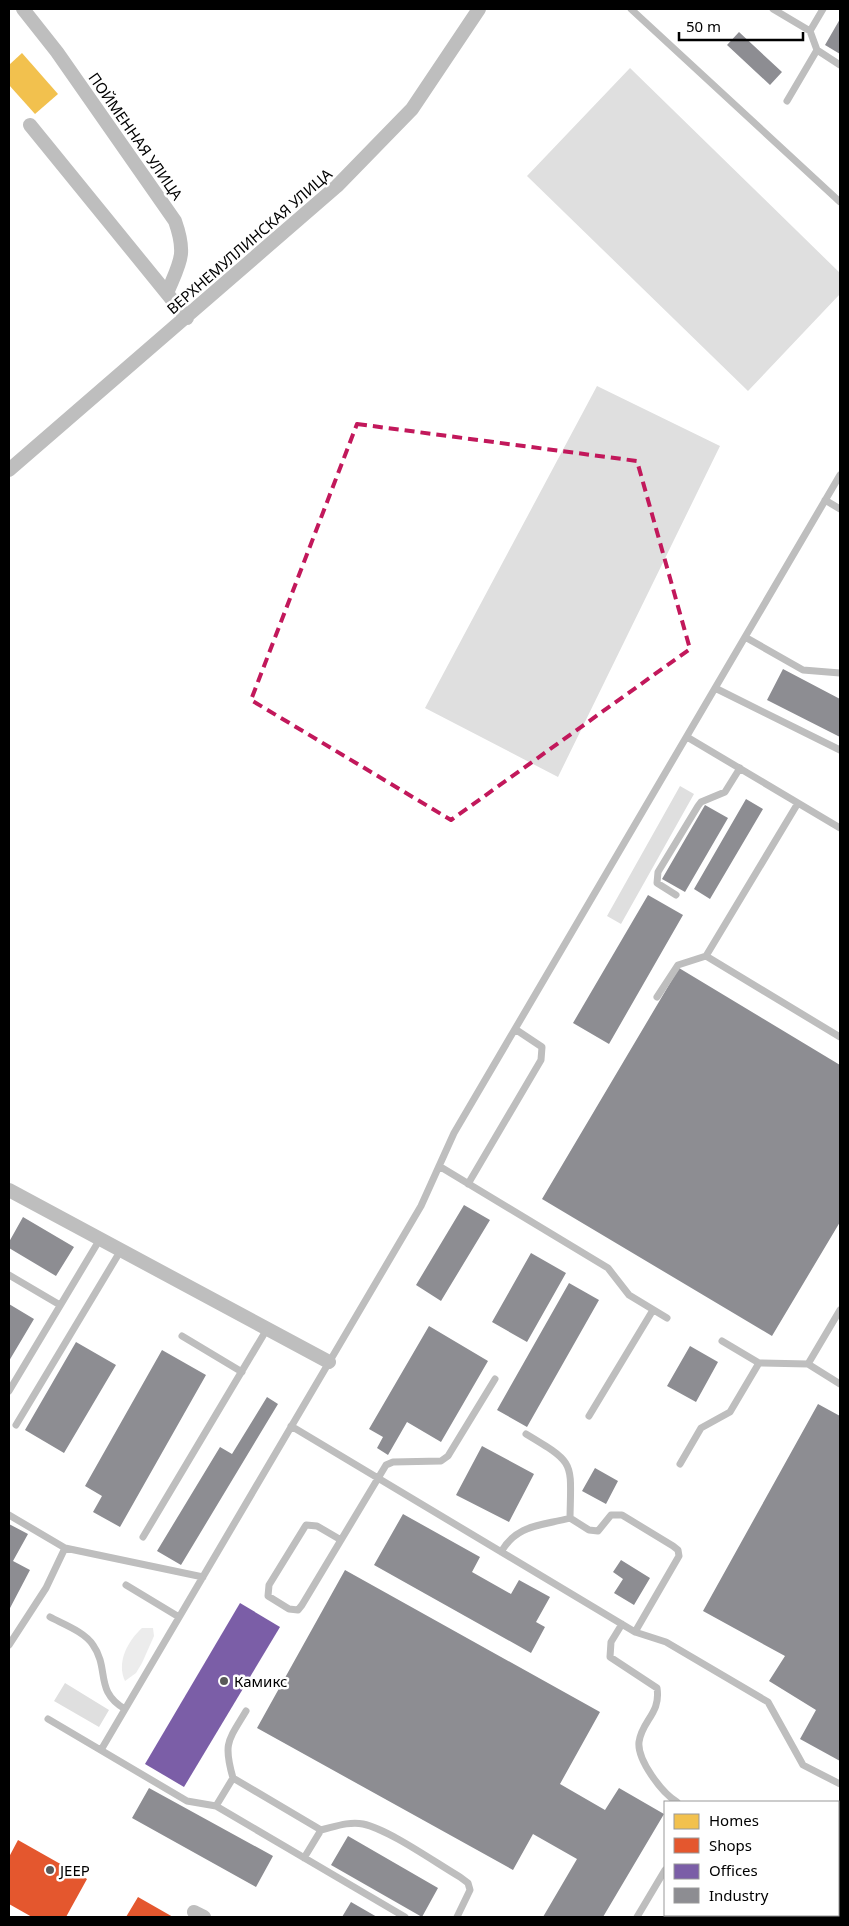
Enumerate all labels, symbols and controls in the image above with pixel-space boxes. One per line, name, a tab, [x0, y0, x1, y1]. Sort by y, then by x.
scale bar	[679, 10, 803, 42]
text: 50 m	[686, 16, 721, 36]
street label: ПОЙМЕННАЯ УЛИЦА	[84, 68, 188, 204]
street label: ВЕРХНЕМУЛЛИНСКАЯ УЛИЦА	[162, 163, 336, 318]
place label: Камикс	[234, 1671, 287, 1691]
marker: Камикс	[218, 1675, 230, 1687]
legend	[664, 1801, 839, 1916]
text: Homes	[709, 1810, 759, 1830]
text: Shops	[709, 1835, 752, 1855]
place label: JEEP	[58, 1860, 90, 1880]
text: Offices	[709, 1860, 758, 1880]
marker: JEEP	[44, 1864, 56, 1876]
text: Industry	[709, 1885, 769, 1905]

